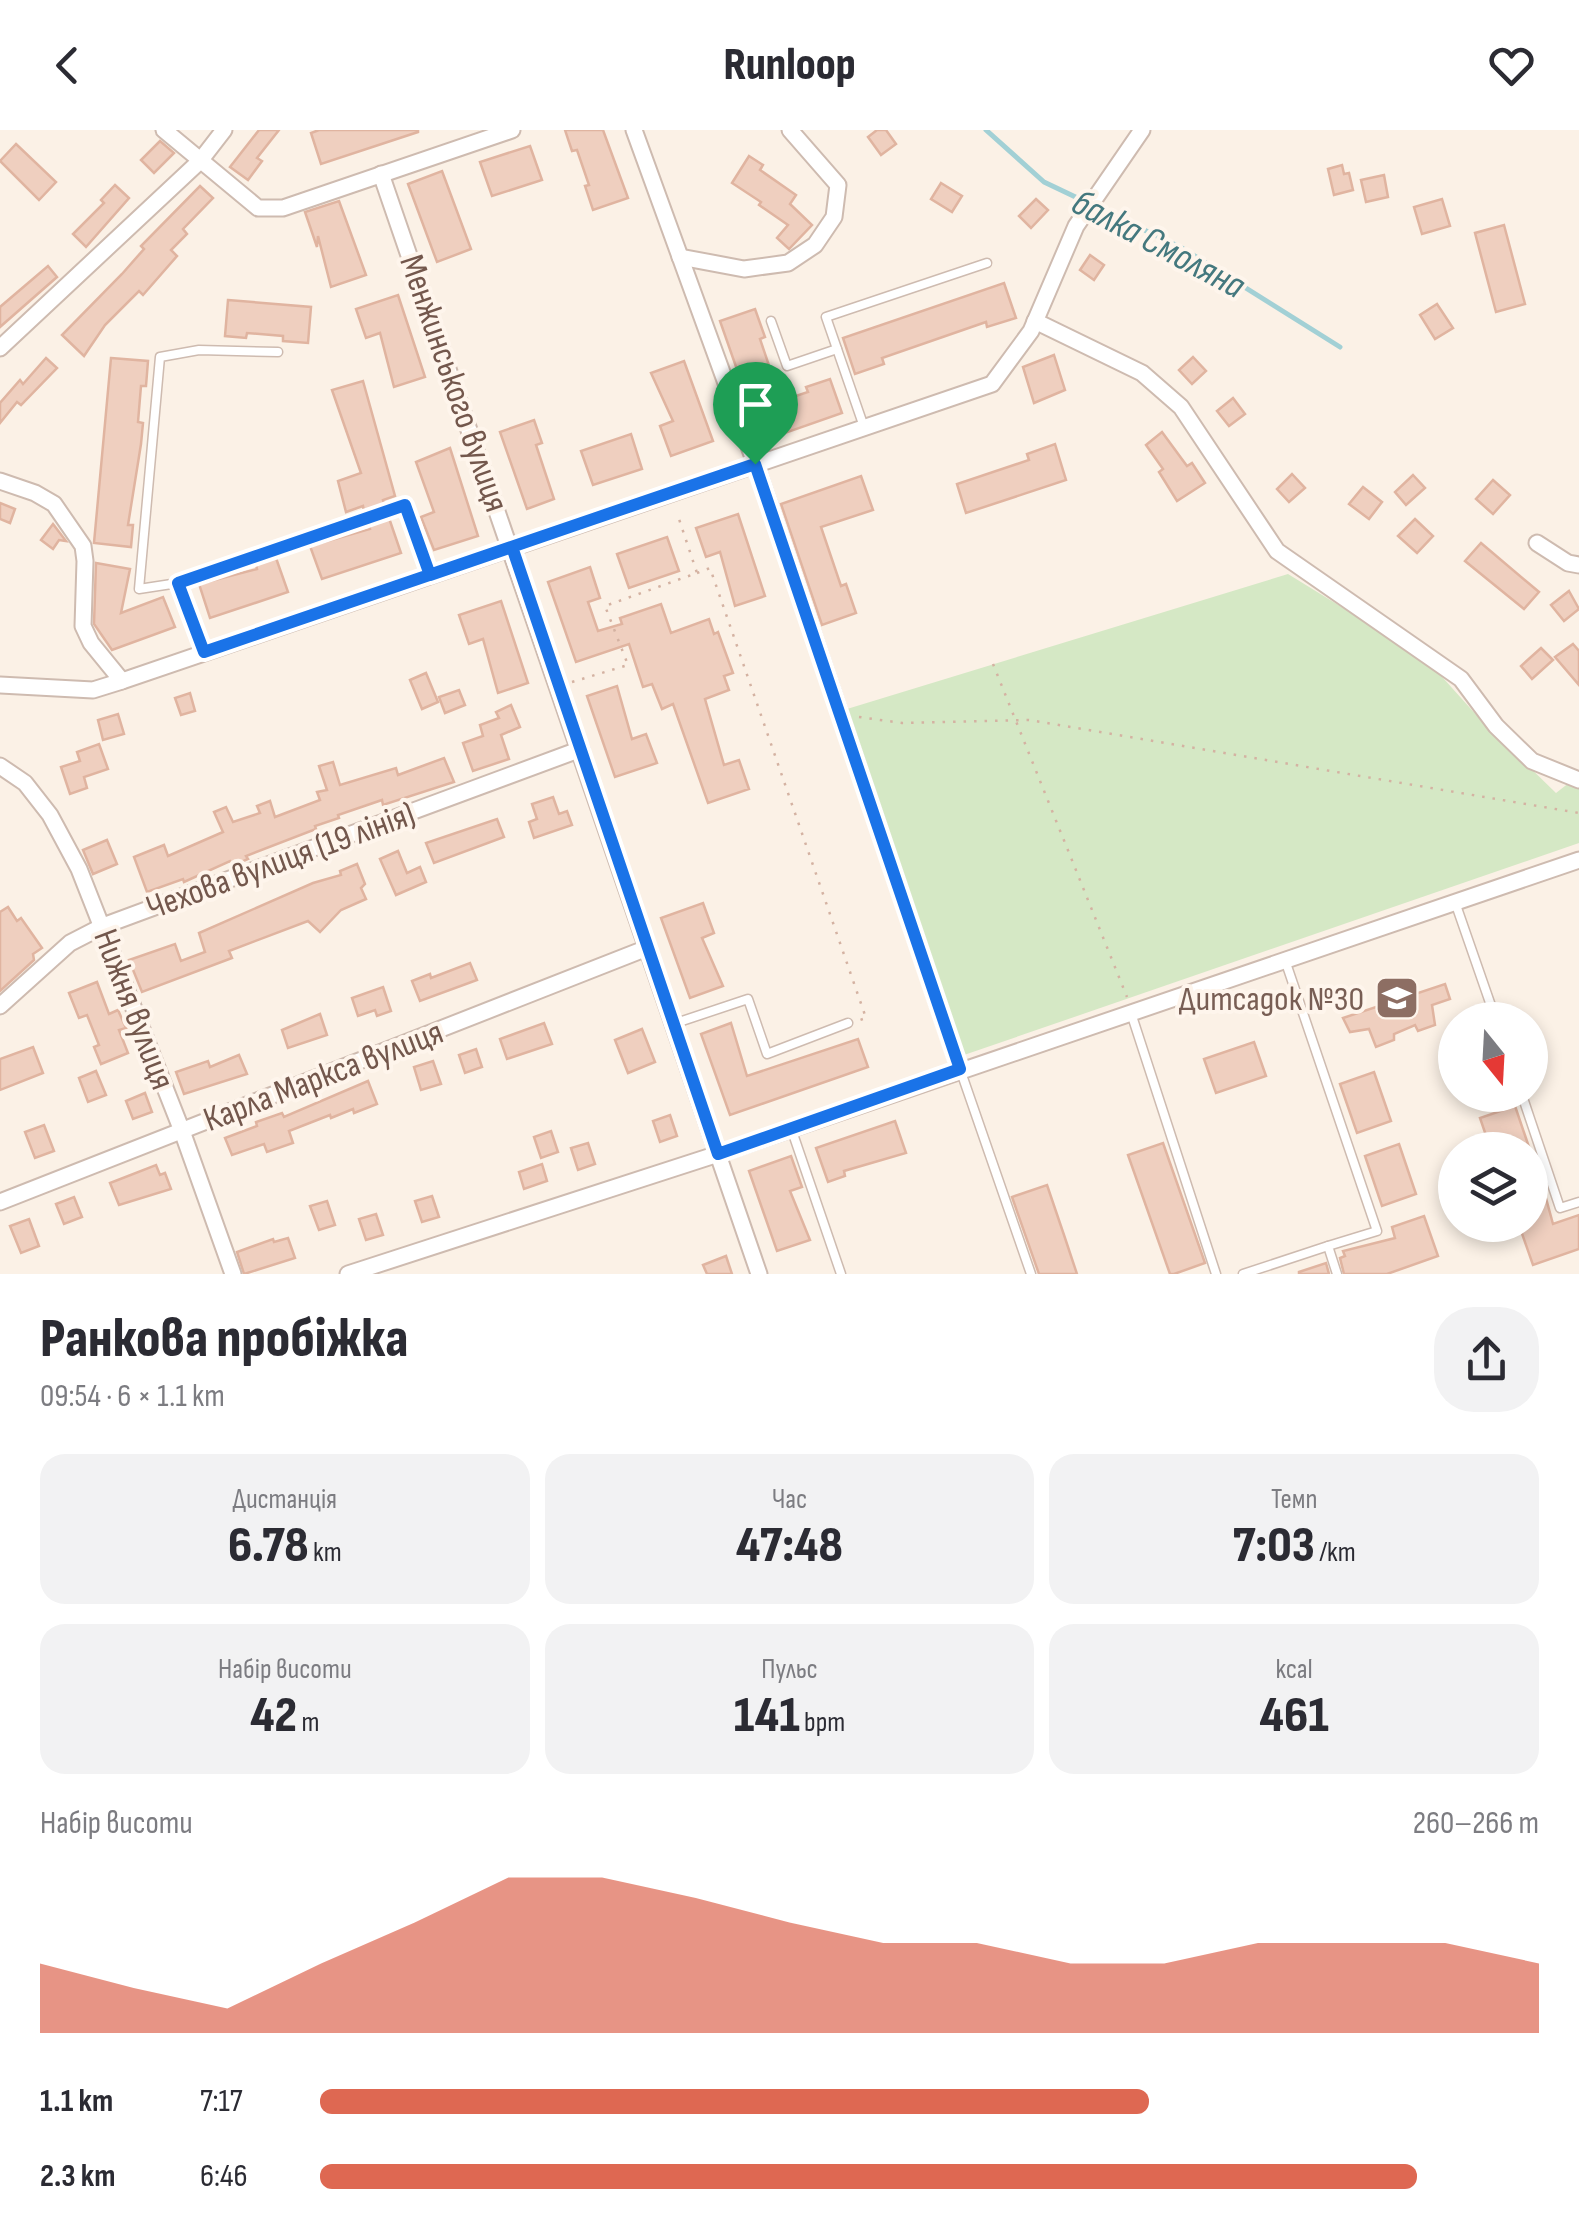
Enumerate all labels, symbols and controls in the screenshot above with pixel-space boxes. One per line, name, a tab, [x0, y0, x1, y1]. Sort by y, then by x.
icon: back	[40, 38, 95, 93]
text: Runloop	[723, 38, 856, 93]
icon: heart	[1484, 38, 1539, 93]
water label: балка Смоляна	[1064, 180, 1253, 309]
street label: Менжинського вулиця	[389, 249, 518, 518]
pin	[713, 362, 798, 465]
icon: arrive	[728, 377, 783, 432]
street label: Чехова вулиця (19 лiнiя)	[140, 793, 421, 930]
street label: Нижня вулиця	[83, 923, 184, 1096]
school or university icon: Дитсадок №30	[1374, 975, 1420, 1021]
place label: Дитсадок №30	[1179, 978, 1364, 1021]
north arrow	[1438, 1002, 1548, 1112]
map controls	[1438, 1002, 1548, 1242]
street label: Карла Маркса вулиця	[198, 1011, 449, 1142]
button: layers	[1438, 1132, 1548, 1242]
text: Ранкова пробіжка	[40, 1306, 408, 1373]
button: share	[1434, 1307, 1539, 1412]
text: 09:54 · 6 × 1.1 km	[40, 1377, 225, 1416]
text: Дистанція	[233, 1483, 337, 1516]
text: Час	[772, 1483, 807, 1516]
text: Темп	[1271, 1483, 1317, 1516]
text: 6.78	[228, 1516, 309, 1576]
text: 47:48	[736, 1516, 843, 1576]
text: 7:03	[1233, 1516, 1315, 1576]
text: km	[309, 1536, 342, 1569]
text: /km	[1315, 1536, 1356, 1569]
text: Набір висоти	[218, 1653, 352, 1686]
text: Пульс	[761, 1653, 818, 1686]
text: kcal	[1276, 1653, 1313, 1686]
text: 42	[250, 1686, 297, 1746]
text: 141	[734, 1686, 800, 1746]
text: 461	[1260, 1686, 1329, 1746]
text: m	[297, 1706, 319, 1739]
text: bpm	[800, 1706, 845, 1739]
text: Набір висоти	[40, 1804, 193, 1843]
text: 260–266 m	[1413, 1804, 1539, 1843]
text: 1.1 km	[40, 2082, 113, 2121]
text: 7:17	[200, 2082, 243, 2121]
text: 2.3 km	[40, 2157, 115, 2196]
text: 6:46	[200, 2157, 247, 2196]

